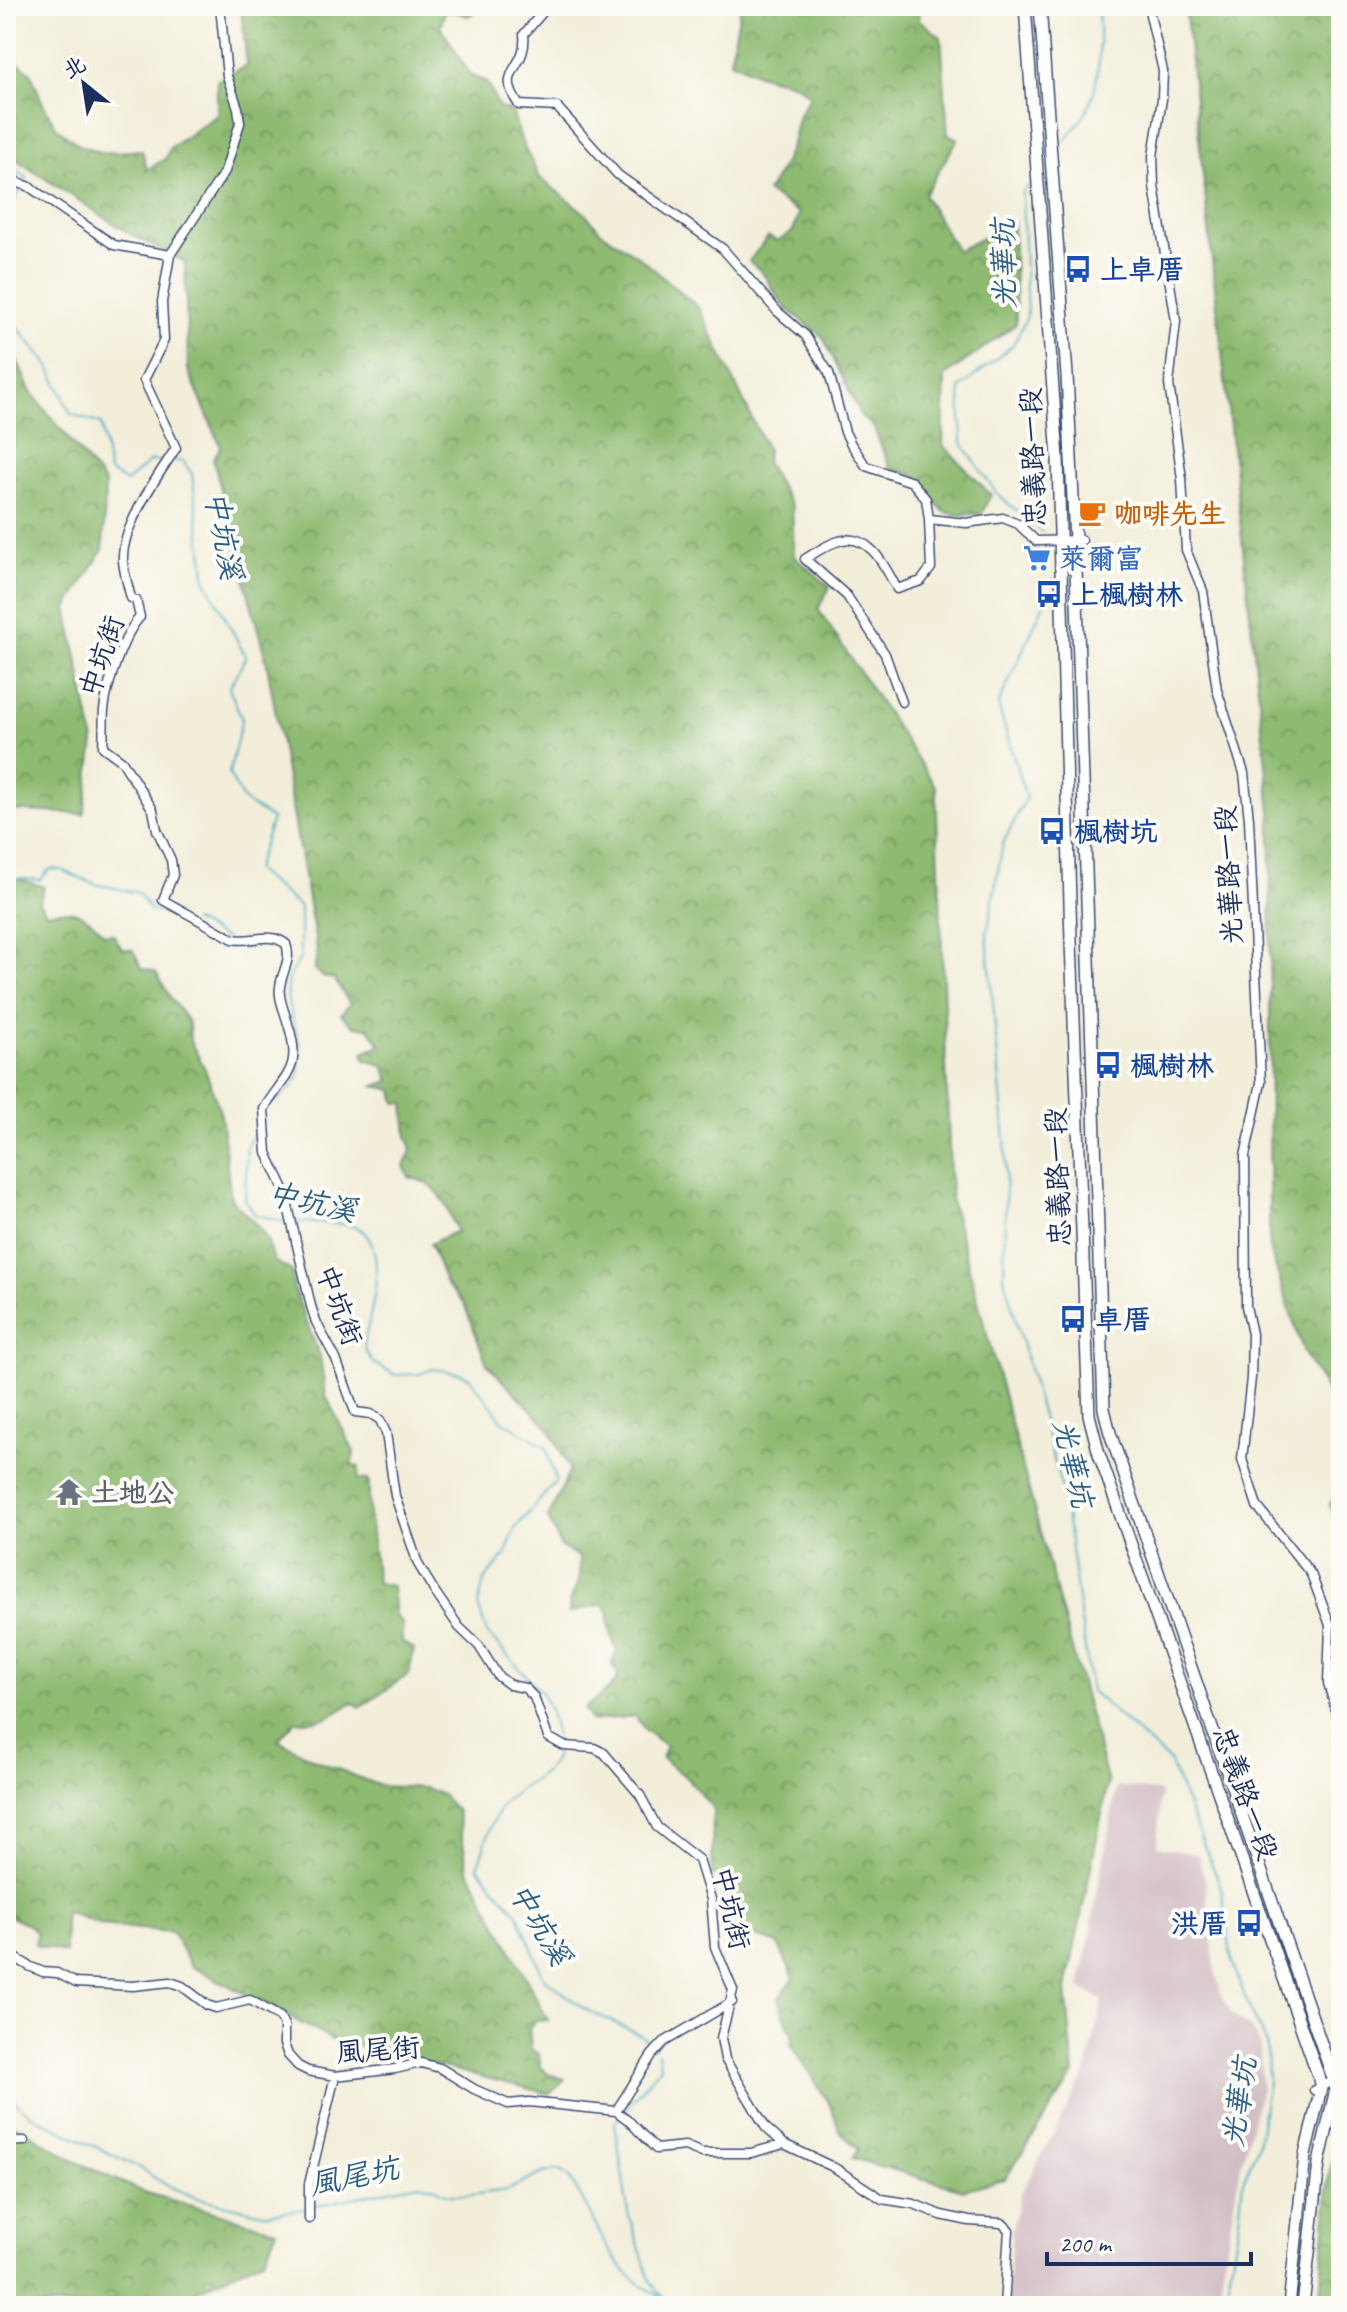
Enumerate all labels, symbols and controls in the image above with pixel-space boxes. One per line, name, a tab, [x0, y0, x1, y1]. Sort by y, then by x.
north arrow	[44, 44, 124, 124]
text: 北	[58, 50, 91, 85]
water label: 光華坑	[984, 216, 1024, 309]
place label: 上卓厝	[1100, 252, 1184, 287]
bus stop icon: 上卓厝	[1063, 254, 1093, 284]
street label: 忠義路一段	[1013, 386, 1052, 528]
water label: 中坑溪	[197, 487, 252, 585]
place label: 咖啡先生	[1114, 496, 1226, 531]
cafe icon: 咖啡先生	[1077, 498, 1107, 528]
place label: 萊爾富	[1059, 541, 1143, 576]
supermarket icon: 萊爾富	[1022, 543, 1052, 573]
place label: 上楓樹林	[1071, 577, 1183, 612]
bus stop icon: 上楓樹林	[1034, 579, 1064, 609]
street label: 中坑街	[71, 611, 132, 702]
street label: 光華路一段	[1207, 804, 1250, 946]
place label: 楓樹坑	[1074, 814, 1158, 849]
bus stop icon: 楓樹坑	[1037, 816, 1067, 846]
place label: 楓樹林	[1130, 1048, 1214, 1083]
bus stop icon: 楓樹林	[1093, 1050, 1123, 1080]
street label: 忠義路一段	[1038, 1106, 1077, 1248]
water label: 中坑溪	[264, 1174, 362, 1230]
street label: 中坑街	[309, 1260, 370, 1351]
place label: 卓厝	[1095, 1302, 1151, 1337]
bus stop icon: 卓厝	[1058, 1304, 1088, 1334]
water label: 光華坑	[1044, 1415, 1102, 1514]
place label: 土地公	[91, 1475, 175, 1510]
temple icon: 土地公	[54, 1477, 84, 1507]
street label: 忠義路一段	[1205, 1721, 1286, 1865]
street label: 中坑街	[705, 1863, 758, 1953]
water label: 中坑溪	[501, 1876, 580, 1974]
place label: 洪厝	[1171, 1906, 1227, 1941]
bus stop icon: 洪厝	[1234, 1908, 1264, 1938]
street label: 風尾街	[335, 2029, 421, 2070]
water label: 光華坑	[1213, 2052, 1265, 2149]
water label: 風尾坑	[306, 2148, 405, 2203]
scale bar	[1047, 2216, 1251, 2266]
text: 200 m	[1059, 2229, 1113, 2259]

